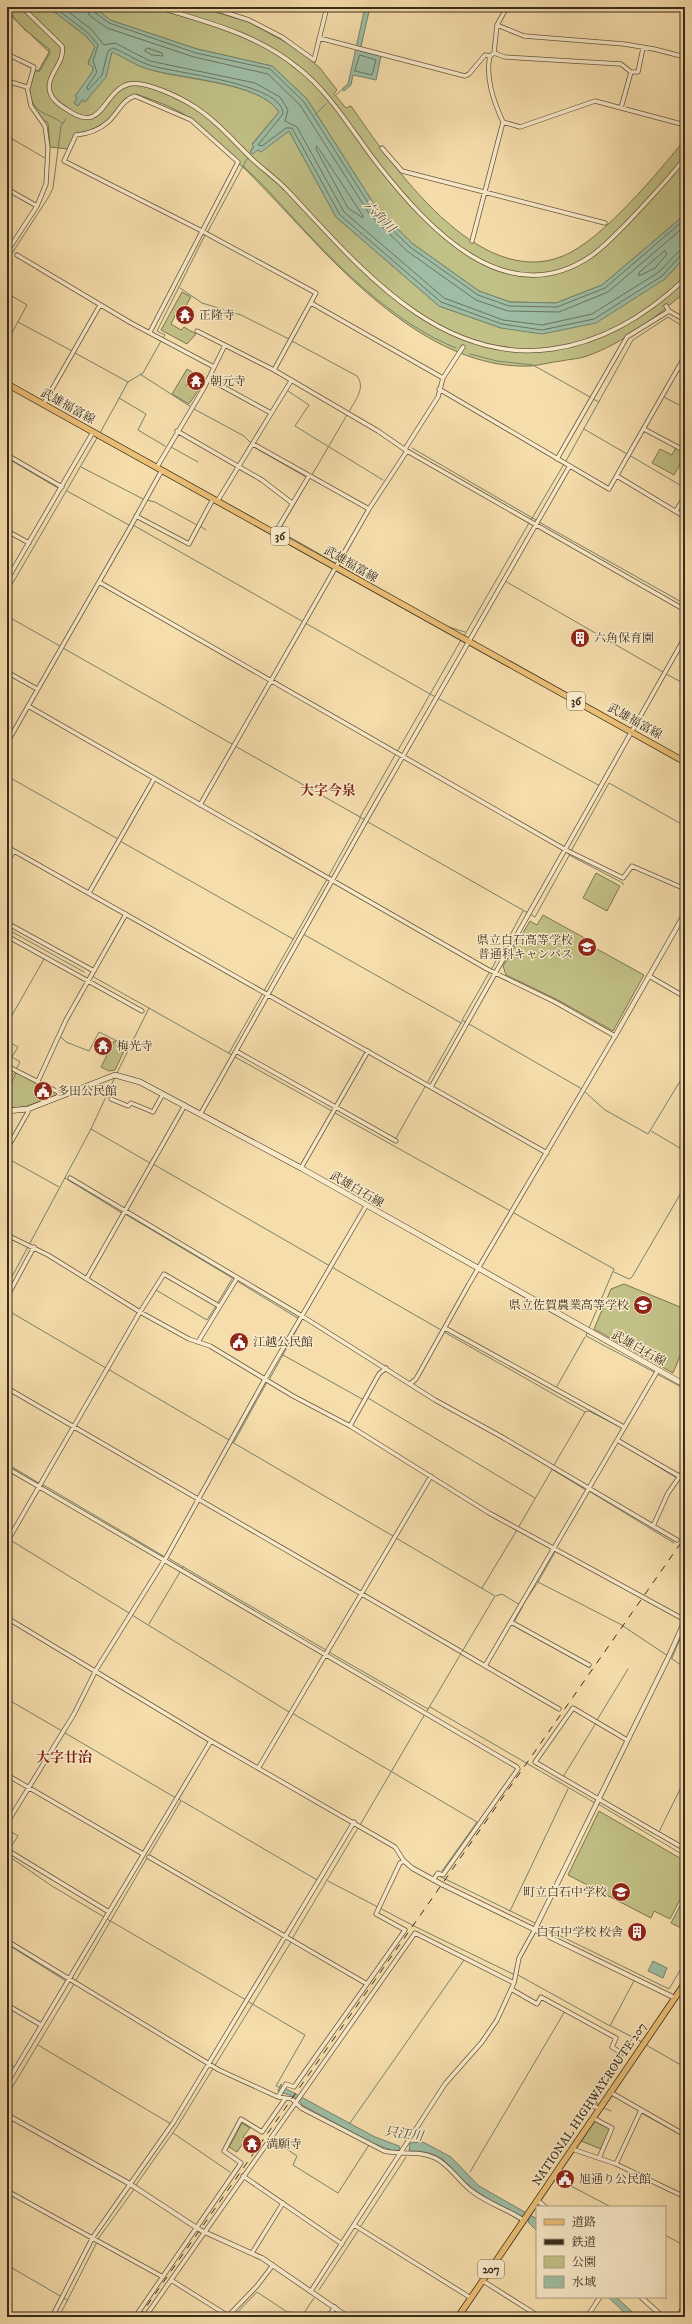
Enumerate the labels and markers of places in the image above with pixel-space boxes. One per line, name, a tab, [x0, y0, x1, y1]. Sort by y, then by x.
temple icon: 正隆寺	[174, 304, 196, 326]
place label: 正隆寺	[199, 308, 235, 323]
temple icon: 朝元寺	[185, 370, 207, 392]
place label: 朝元寺	[210, 374, 246, 389]
building icon: 六角保育園	[569, 627, 591, 649]
place label: 六角保育園	[594, 631, 654, 646]
place label: 県立白石高等学校 普通科キャンパス	[477, 933, 573, 962]
school or university icon: 県立白石高等学校 普通科キャンパス	[576, 936, 598, 958]
temple icon: 梅光寺	[92, 1035, 114, 1057]
place label: 梅光寺	[117, 1039, 153, 1054]
public building icon: 多田公民館	[32, 1080, 54, 1102]
place label: 多田公民館	[57, 1084, 117, 1099]
school or university icon: 県立佐賀農業高等学校	[632, 1294, 654, 1316]
place label: 県立佐賀農業高等学校	[509, 1298, 629, 1313]
public building icon: 江越公民館	[228, 1331, 250, 1353]
place label: 江越公民館	[253, 1335, 313, 1350]
school or university icon: 町立白石中学校	[610, 1881, 632, 1903]
place label: 町立白石中学校	[523, 1885, 607, 1900]
building icon: 白石中学校 校舎	[626, 1921, 648, 1943]
place label: 白石中学校 校舎	[536, 1925, 623, 1940]
temple icon: 満願寺	[241, 2133, 263, 2155]
place label: 満願寺	[266, 2137, 302, 2152]
public building icon: 旭通り公民館	[554, 2168, 576, 2190]
place label: 旭通り公民館	[579, 2172, 651, 2187]

